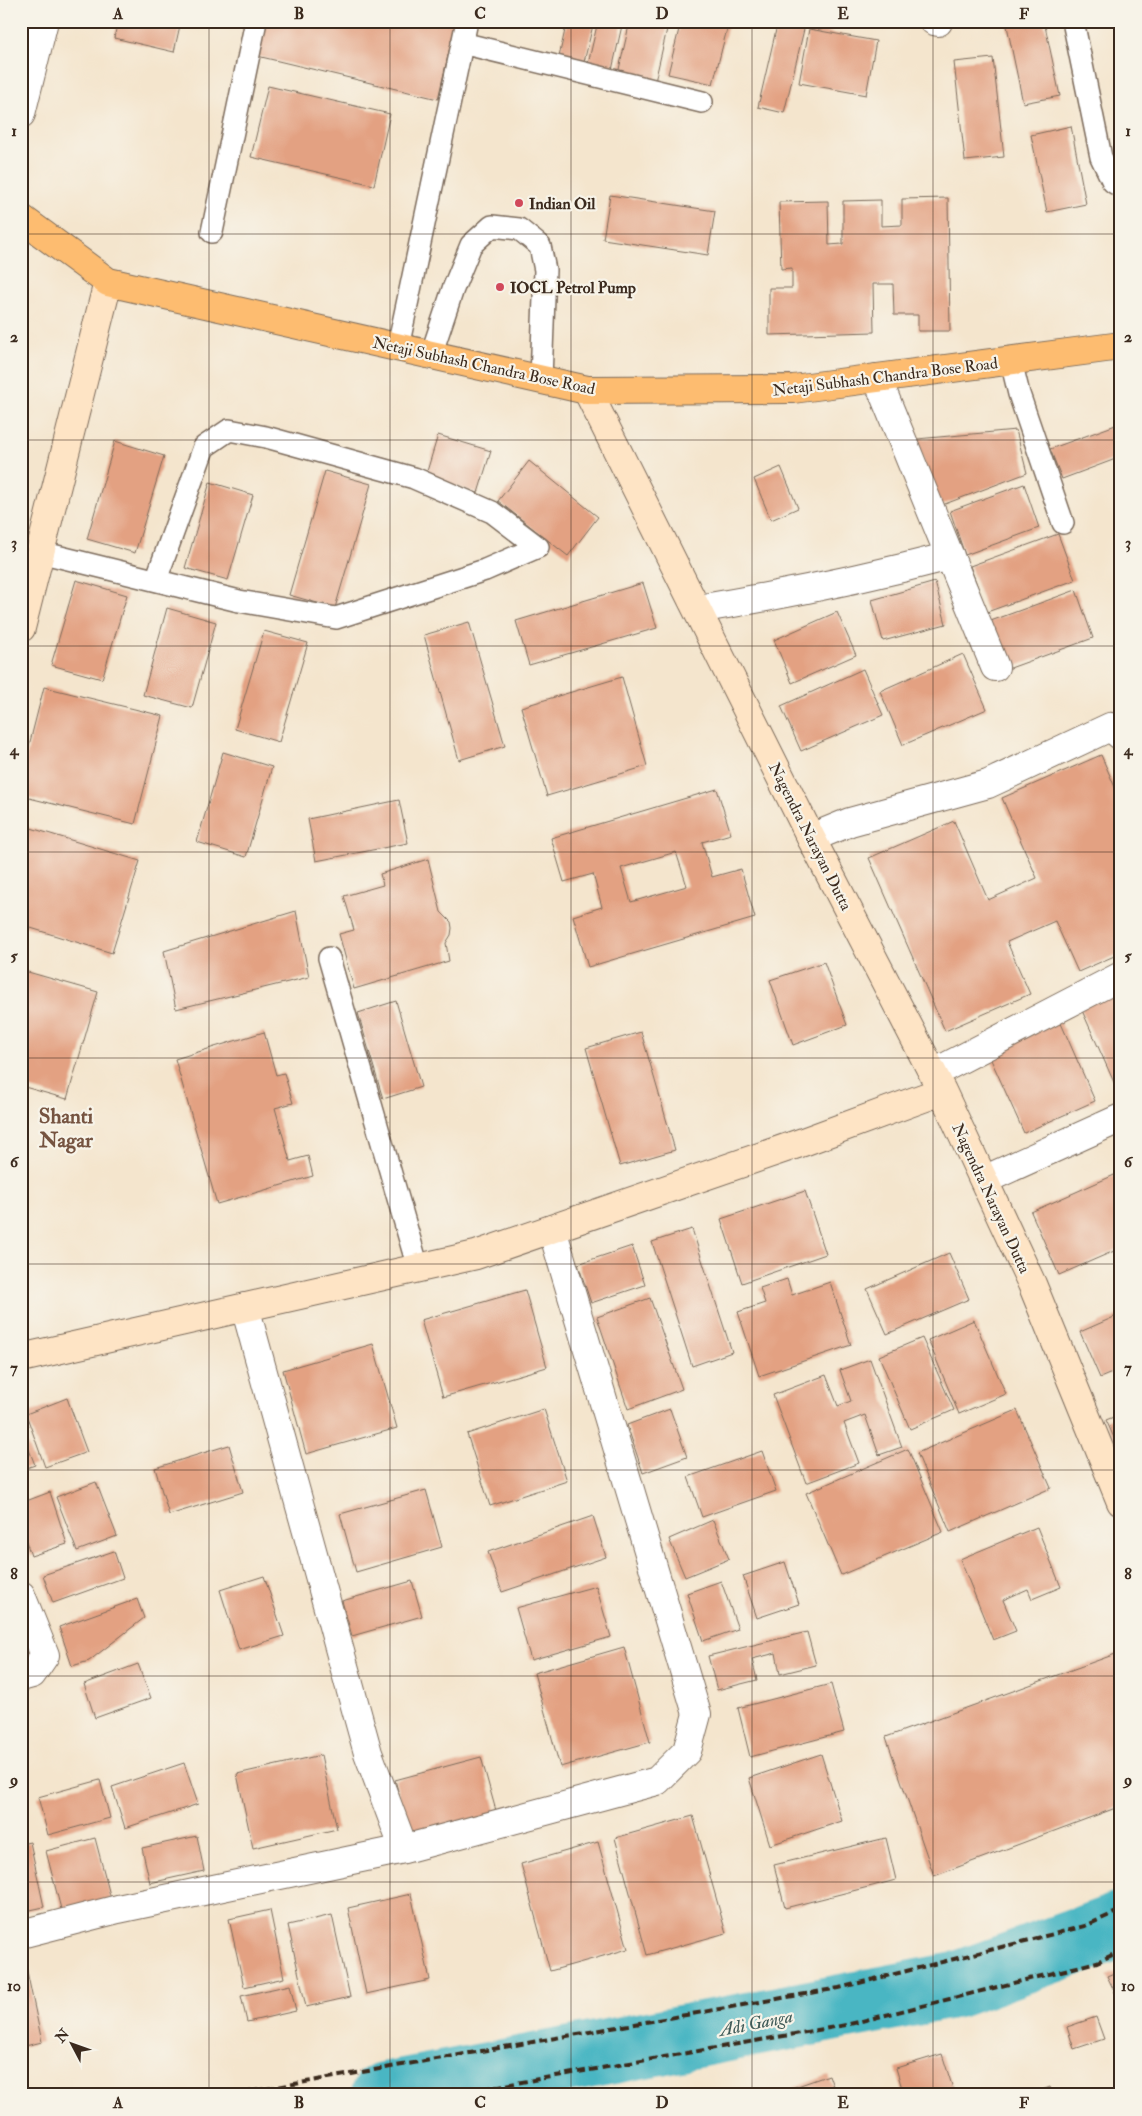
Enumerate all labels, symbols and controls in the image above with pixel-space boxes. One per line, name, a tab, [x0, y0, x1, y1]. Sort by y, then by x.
text: A	[112, 4, 124, 24]
text: B	[294, 4, 304, 24]
text: C	[474, 4, 486, 24]
text: D	[655, 4, 669, 24]
text: E	[837, 4, 849, 24]
text: F	[1019, 4, 1029, 24]
text: 1	[11, 121, 17, 141]
text: 1	[1125, 121, 1131, 141]
place label: Indian Oil	[529, 194, 596, 214]
marker: Indian Oil	[513, 197, 525, 209]
place label: IOCL Petrol Pump	[510, 278, 636, 299]
marker: IOCL Petrol Pump	[494, 281, 506, 293]
text: 2	[10, 327, 18, 347]
text: 2	[1124, 327, 1132, 347]
street label: Netaji Subhash Chandra Bose Road	[371, 333, 597, 399]
street label: Netaji Subhash Chandra Bose Road	[771, 353, 999, 401]
text: 3	[11, 533, 17, 553]
text: 3	[1125, 533, 1131, 553]
text: 4	[9, 740, 20, 760]
text: 4	[1123, 740, 1134, 760]
street label: Nagendra Narayan Dutta	[764, 759, 856, 914]
text: 5	[10, 946, 18, 966]
text: 5	[1124, 946, 1132, 966]
district label: Shanti Nagar	[38, 1103, 94, 1154]
street label: Nagendra Narayan Dutta	[948, 1120, 1035, 1277]
text: 6	[10, 1152, 20, 1172]
text: 6	[1124, 1152, 1134, 1172]
text: 7	[10, 1358, 18, 1378]
text: 7	[1124, 1358, 1132, 1378]
text: 8	[10, 1564, 18, 1584]
text: 8	[1124, 1564, 1132, 1584]
text: 9	[8, 1770, 18, 1790]
text: 9	[1122, 1770, 1132, 1790]
text: 10	[7, 1976, 21, 1996]
text: 10	[1121, 1976, 1135, 1996]
water label: Adi Ganga	[715, 2005, 795, 2042]
north arrow	[48, 2018, 98, 2068]
text: N	[51, 2025, 73, 2047]
text: A	[112, 2093, 124, 2113]
text: B	[294, 2093, 304, 2113]
text: C	[474, 2093, 486, 2113]
text: D	[655, 2093, 669, 2113]
text: E	[837, 2093, 849, 2113]
text: F	[1019, 2093, 1029, 2113]

